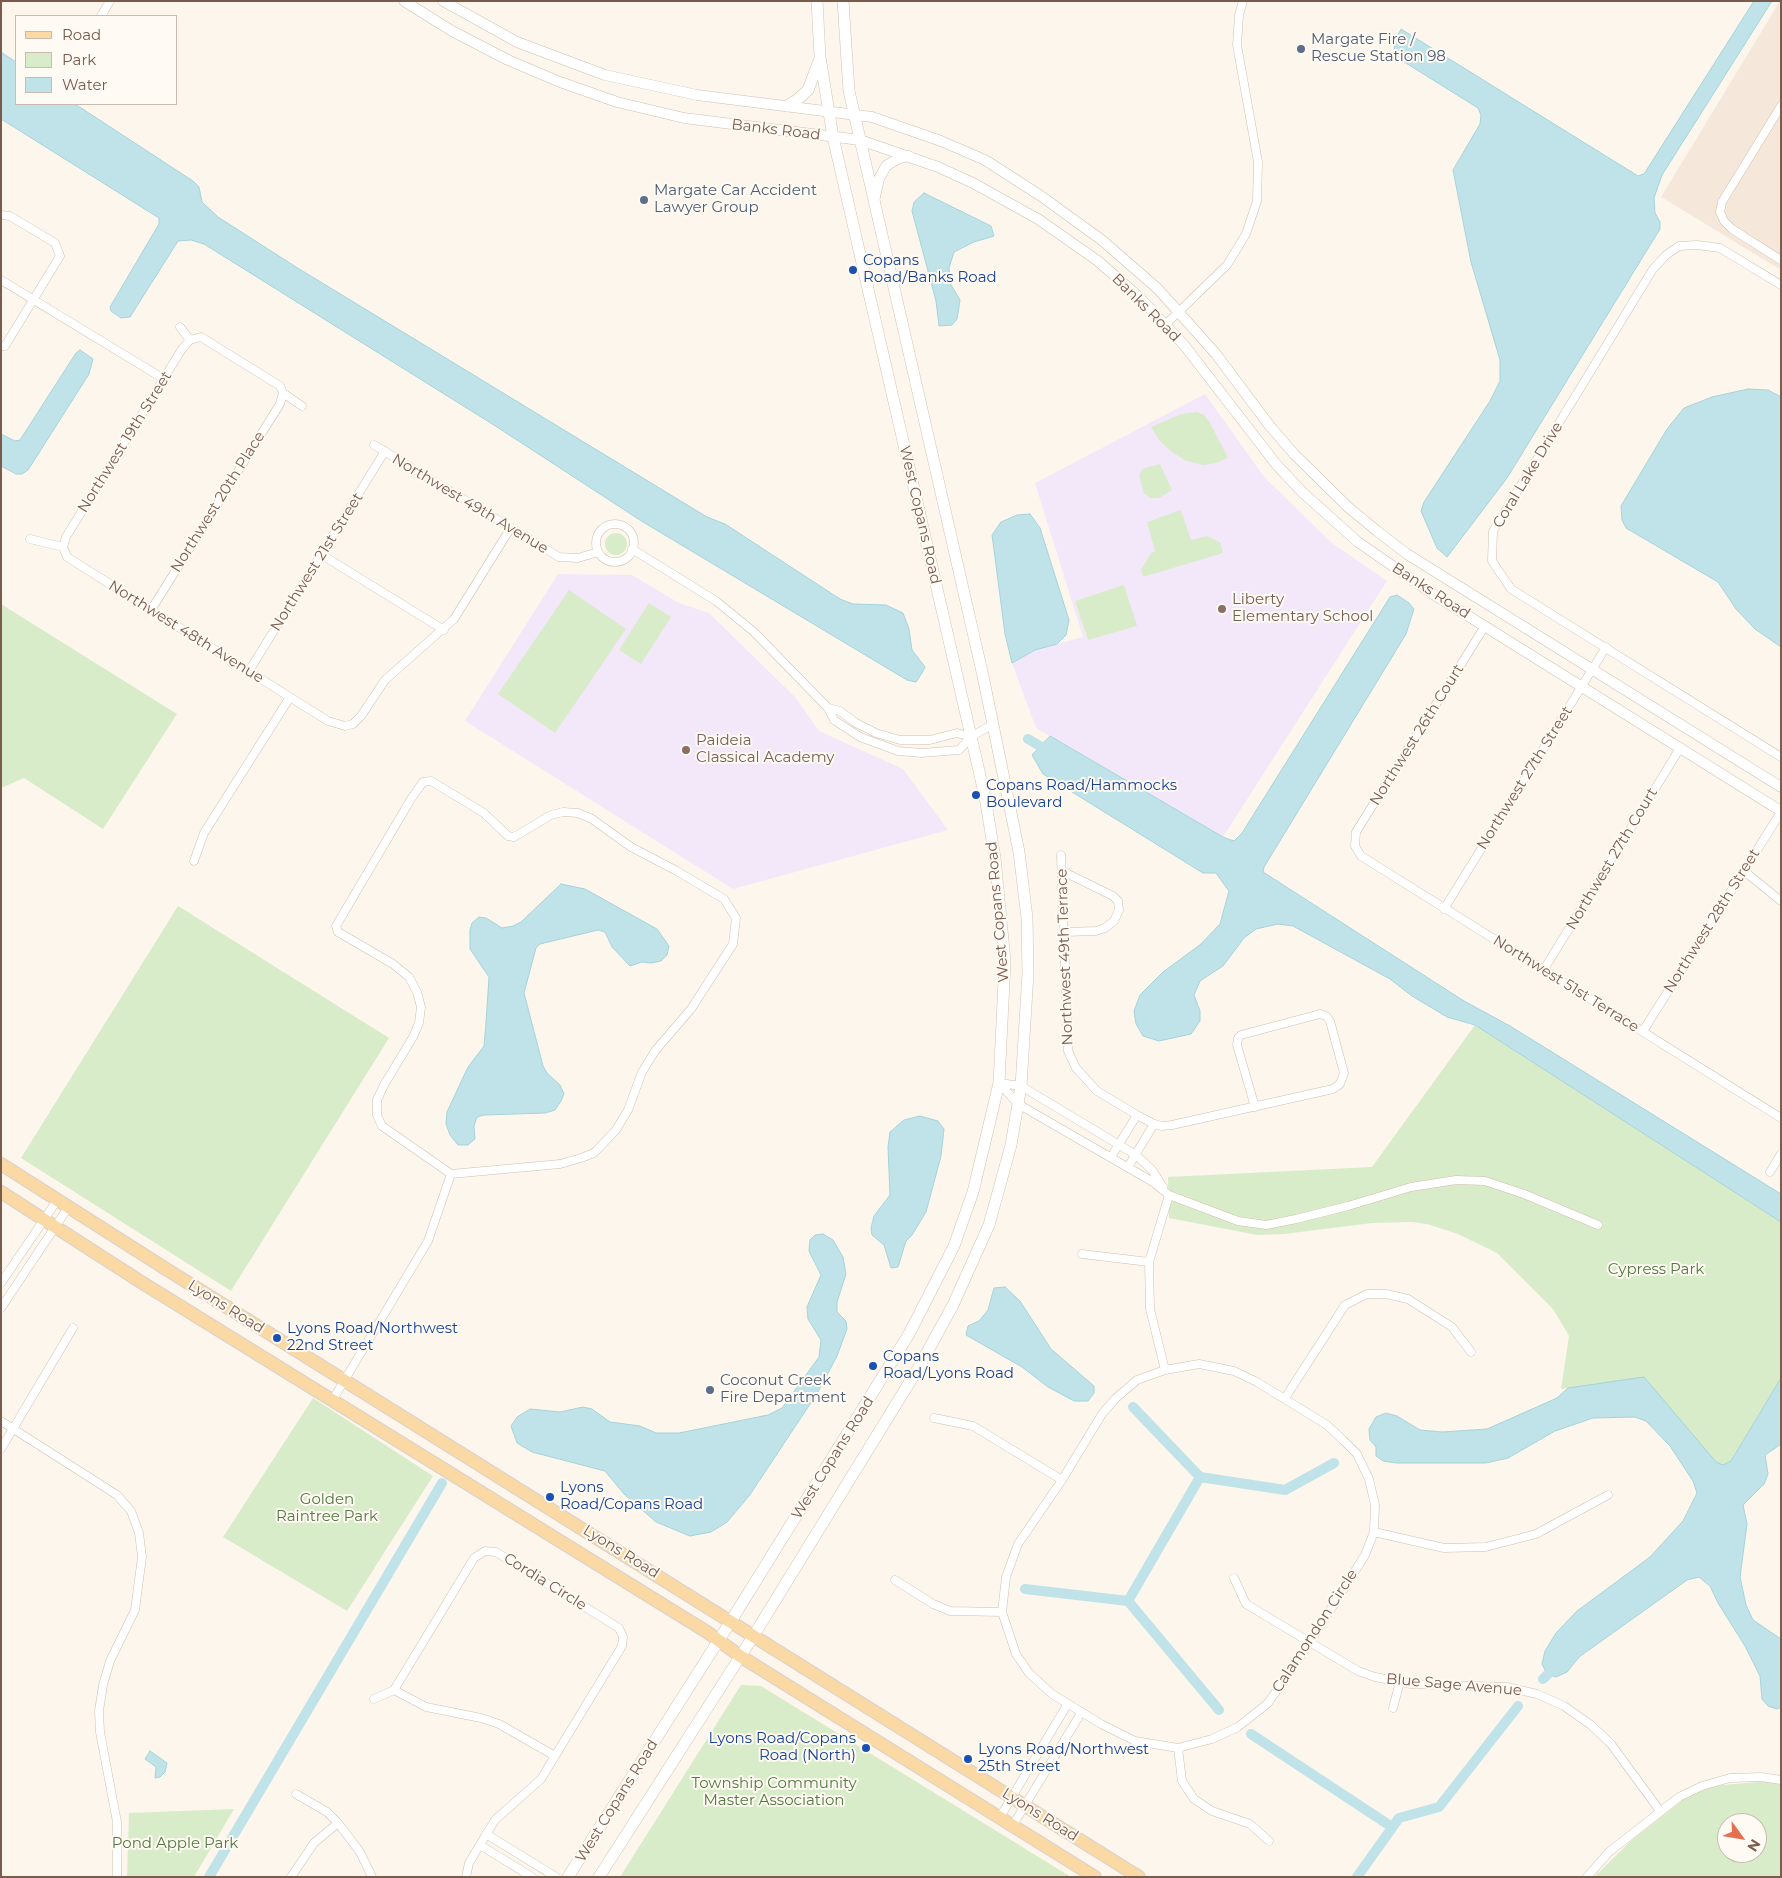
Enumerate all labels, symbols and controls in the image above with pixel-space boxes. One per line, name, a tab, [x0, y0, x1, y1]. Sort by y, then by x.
legend	[15, 15, 178, 105]
text: Road	[62, 25, 101, 44]
place label: Margate Fire / Rescue Station 98	[1311, 31, 1446, 66]
marker: Margate Fire / Rescue Station 98	[1295, 43, 1307, 55]
text: Park	[62, 50, 96, 69]
text: Water	[62, 75, 108, 94]
street label: Banks Road	[730, 116, 822, 144]
place label: Margate Car Accident Lawyer Group	[654, 182, 817, 217]
marker: Margate Car Accident Lawyer Group	[638, 194, 650, 206]
place label: Copans Road/Banks Road	[863, 252, 997, 287]
marker: Copans Road/Banks Road	[847, 264, 859, 276]
street label: Banks Road	[1108, 270, 1184, 346]
street label: Northwest 19th Street	[74, 368, 176, 516]
street label: Coral Lake Drive	[1489, 419, 1567, 531]
street label: Northwest 20th Place	[167, 428, 269, 576]
street label: West Copans Road	[895, 444, 945, 586]
street label: Northwest 49th Avenue	[389, 450, 551, 558]
street label: Northwest 21st Street	[267, 489, 367, 635]
street label: Banks Road	[1389, 559, 1473, 623]
street label: Northwest 48th Avenue	[105, 577, 267, 687]
place label: Liberty Elementary School	[1232, 591, 1373, 626]
marker: Liberty Elementary School	[1216, 603, 1228, 615]
street label: Northwest 26th Court	[1366, 661, 1468, 809]
street label: Northwest 27th Street	[1473, 703, 1577, 853]
place label: Paideia Classical Academy	[696, 732, 834, 767]
marker: Paideia Classical Academy	[680, 744, 692, 756]
place label: Copans Road/Hammocks Boulevard	[986, 777, 1177, 812]
street label: Northwest 27th Court	[1562, 785, 1662, 933]
marker: Copans Road/Hammocks Boulevard	[970, 789, 982, 801]
street label: West Copans Road	[983, 841, 1013, 983]
street label: Northwest 28th Street	[1660, 845, 1764, 997]
street label: Northwest 49th Terrace	[1053, 868, 1077, 1046]
street label: Northwest 51st Terrace	[1490, 932, 1642, 1036]
park label: Cypress Park	[1608, 1261, 1704, 1279]
street label: Lyons Road	[184, 1276, 268, 1338]
place label: Lyons Road/Northwest 22nd Street	[287, 1320, 458, 1355]
marker: Lyons Road/Northwest 22nd Street	[271, 1332, 283, 1344]
place label: Copans Road/Lyons Road	[883, 1348, 1014, 1383]
marker: Copans Road/Lyons Road	[867, 1360, 879, 1372]
place label: Coconut Creek Fire Department	[720, 1372, 846, 1407]
marker: Coconut Creek Fire Department	[704, 1384, 716, 1396]
street label: West Copans Road	[788, 1393, 878, 1523]
place label: Lyons Road/Copans Road	[560, 1479, 703, 1514]
park label: Golden Raintree Park	[276, 1491, 378, 1526]
marker: Lyons Road/Copans Road	[544, 1491, 556, 1503]
street label: Lyons Road	[579, 1521, 663, 1583]
street label: Cordia Circle	[500, 1549, 590, 1615]
street label: Calamondon Circle	[1268, 1566, 1362, 1696]
street label: Blue Sage Avenue	[1385, 1670, 1523, 1700]
place label: Lyons Road/Copans Road (North)	[708, 1730, 856, 1765]
street label: West Copans Road	[572, 1736, 662, 1866]
place label: Lyons Road/Northwest 25th Street	[978, 1741, 1149, 1776]
marker: Lyons Road/Copans Road (North)	[860, 1742, 872, 1754]
marker: Lyons Road/Northwest 25th Street	[962, 1753, 974, 1765]
park label: Township Community Master Association	[691, 1775, 857, 1810]
street label: Lyons Road	[998, 1784, 1082, 1846]
north arrow	[1717, 1813, 1767, 1863]
park label: Pond Apple Park	[112, 1835, 238, 1853]
text: N	[1743, 1836, 1765, 1855]

